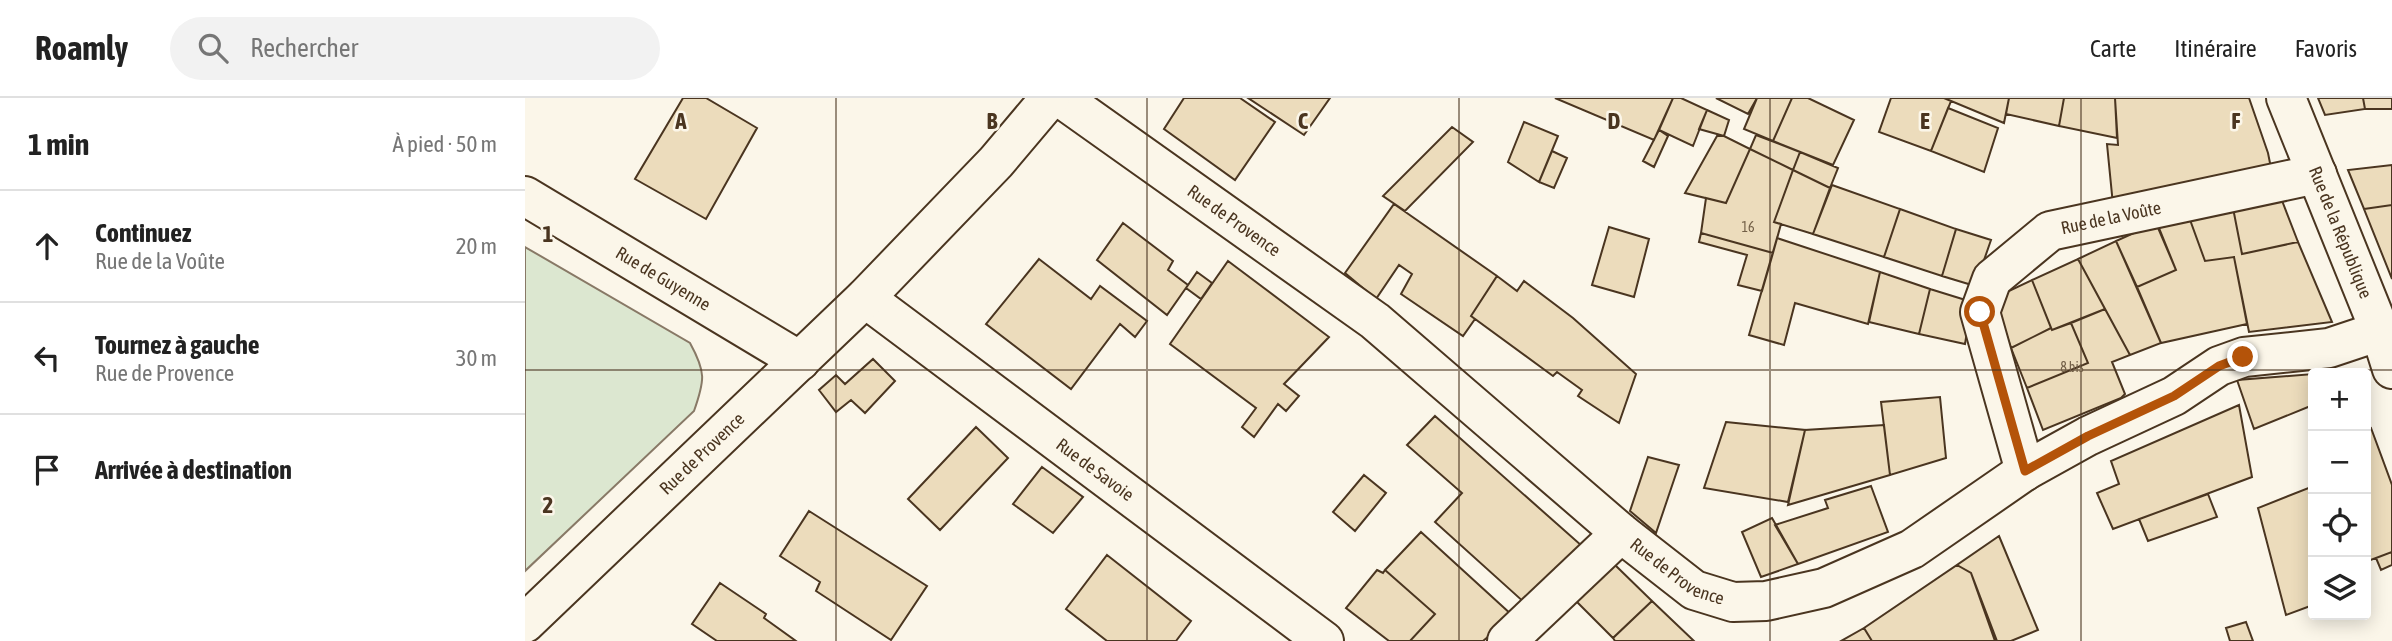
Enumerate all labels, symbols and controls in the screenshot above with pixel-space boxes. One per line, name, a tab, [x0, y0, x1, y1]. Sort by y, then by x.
search box	[170, 17, 660, 80]
text: Roamly	[35, 29, 128, 67]
icon: search	[194, 29, 232, 67]
text: Rechercher	[250, 33, 358, 63]
text: Carte	[2090, 35, 2136, 62]
text: Itinéraire	[2174, 35, 2257, 62]
text: Favoris	[2295, 35, 2357, 62]
text: A	[674, 108, 687, 134]
text: B	[987, 108, 998, 134]
text: C	[1298, 108, 1309, 134]
text: D	[1608, 108, 1621, 134]
text: E	[1920, 108, 1930, 134]
text: F	[2231, 108, 2241, 134]
text: 1 min	[28, 127, 89, 161]
text: À pied · 50 m	[393, 131, 497, 157]
street label: Rue de la République	[2305, 163, 2377, 301]
street label: Rue de Provence	[1184, 180, 1285, 260]
street label: Rue de la Voûte	[2059, 197, 2163, 238]
text: Continuez	[95, 218, 191, 248]
house number: 16	[1741, 219, 1755, 235]
text: 1	[543, 221, 554, 247]
icon: ahead	[28, 227, 66, 265]
text: 20 m	[456, 233, 497, 259]
street label: Rue de Guyenne	[612, 242, 715, 315]
text: Rue de la Voûte	[95, 248, 225, 274]
route start	[1964, 296, 1995, 327]
text: Tournez à gauche	[95, 330, 260, 360]
icon: left	[28, 339, 66, 377]
route end	[2227, 341, 2258, 372]
text: 30 m	[456, 345, 497, 371]
house number: 8 bis	[2060, 359, 2084, 375]
text: Rue de Provence	[95, 360, 234, 386]
map controls	[2308, 368, 2371, 620]
button: +	[2308, 368, 2371, 431]
street label: Rue de Provence	[655, 408, 748, 499]
button: −	[2308, 431, 2371, 494]
street label: Rue de Savoie	[1052, 434, 1138, 505]
icon: arrive	[28, 451, 66, 489]
text: Arrivée à destination	[95, 455, 292, 485]
text: 2	[543, 492, 553, 518]
button: locate	[2308, 494, 2371, 557]
street label: Rue de Provence	[1626, 533, 1727, 609]
button: layers	[2308, 557, 2371, 620]

